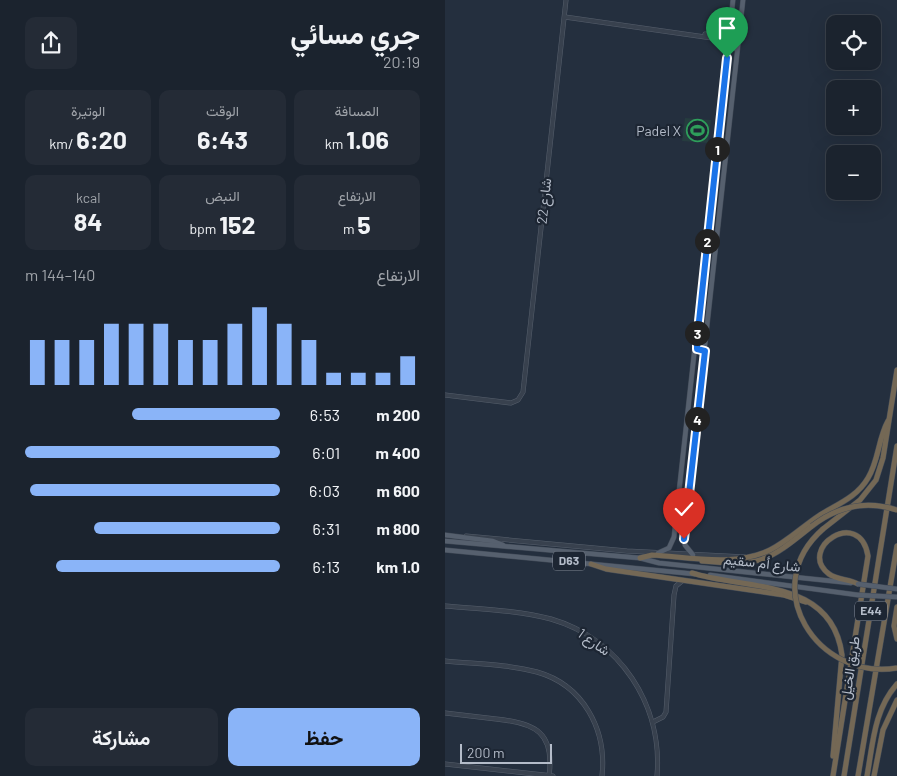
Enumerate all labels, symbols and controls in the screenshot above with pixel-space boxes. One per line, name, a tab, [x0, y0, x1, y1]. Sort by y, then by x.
pin	[706, 7, 748, 58]
icon: arrive	[713, 14, 741, 42]
map controls	[826, 15, 881, 200]
button: locate	[826, 15, 881, 70]
text: جري مسائي	[290, 16, 420, 50]
button: share	[25, 17, 77, 69]
text: 20:19	[383, 52, 420, 71]
button: +	[826, 80, 881, 135]
text: الوتيرة	[71, 102, 105, 119]
text: الوقت	[206, 102, 239, 119]
text: المسافة	[335, 102, 379, 119]
sports icon: Padel X	[685, 119, 709, 143]
place label: Padel X	[636, 122, 681, 139]
text: 6:20	[76, 124, 127, 154]
text: 6:43	[197, 124, 248, 154]
text: 1.06	[346, 124, 389, 154]
text: /km	[49, 135, 76, 152]
text: km	[325, 135, 346, 152]
pin: 1	[705, 136, 729, 162]
text: 1	[715, 141, 720, 158]
button: −	[826, 145, 881, 200]
street label: شارع 22	[533, 177, 557, 225]
text: النبض	[205, 187, 240, 204]
text: الارتفاع	[338, 187, 376, 204]
text: kcal	[76, 189, 100, 206]
text: 84	[74, 206, 103, 236]
text: 152	[219, 209, 256, 239]
text: 5	[357, 209, 371, 239]
text: bpm	[189, 220, 219, 237]
text: m	[343, 220, 357, 237]
pin: 2	[695, 228, 719, 254]
text: 2	[704, 233, 711, 250]
text: 140–144 m	[25, 265, 95, 284]
text: الارتفاع	[377, 265, 420, 284]
pin: 3	[685, 320, 709, 346]
text: 3	[694, 325, 701, 342]
text: 6:53	[310, 405, 340, 424]
text: 200 m	[376, 405, 420, 424]
pin: 4	[685, 406, 709, 432]
text: 4	[693, 411, 702, 428]
text: 6:01	[312, 443, 340, 462]
text: 400 m	[376, 443, 420, 462]
text: 6:03	[309, 481, 340, 500]
text: 600 m	[377, 481, 420, 500]
pin	[663, 488, 705, 539]
icon: check	[670, 495, 698, 523]
text: 6:31	[313, 519, 340, 538]
text: 800 m	[377, 519, 420, 538]
street label: شارع أم سقيم	[722, 550, 801, 578]
road number: D63	[553, 552, 585, 570]
text: 6:13	[312, 557, 340, 576]
text: 1.0 km	[376, 557, 420, 576]
road number: E44	[855, 602, 887, 620]
street label: شارع 1	[573, 624, 614, 661]
street label: طريق الخيل	[836, 635, 864, 701]
button: مشاركة	[25, 708, 218, 766]
button: حفظ	[228, 708, 420, 766]
scale bar	[460, 741, 553, 764]
text: 200 m	[467, 744, 505, 761]

